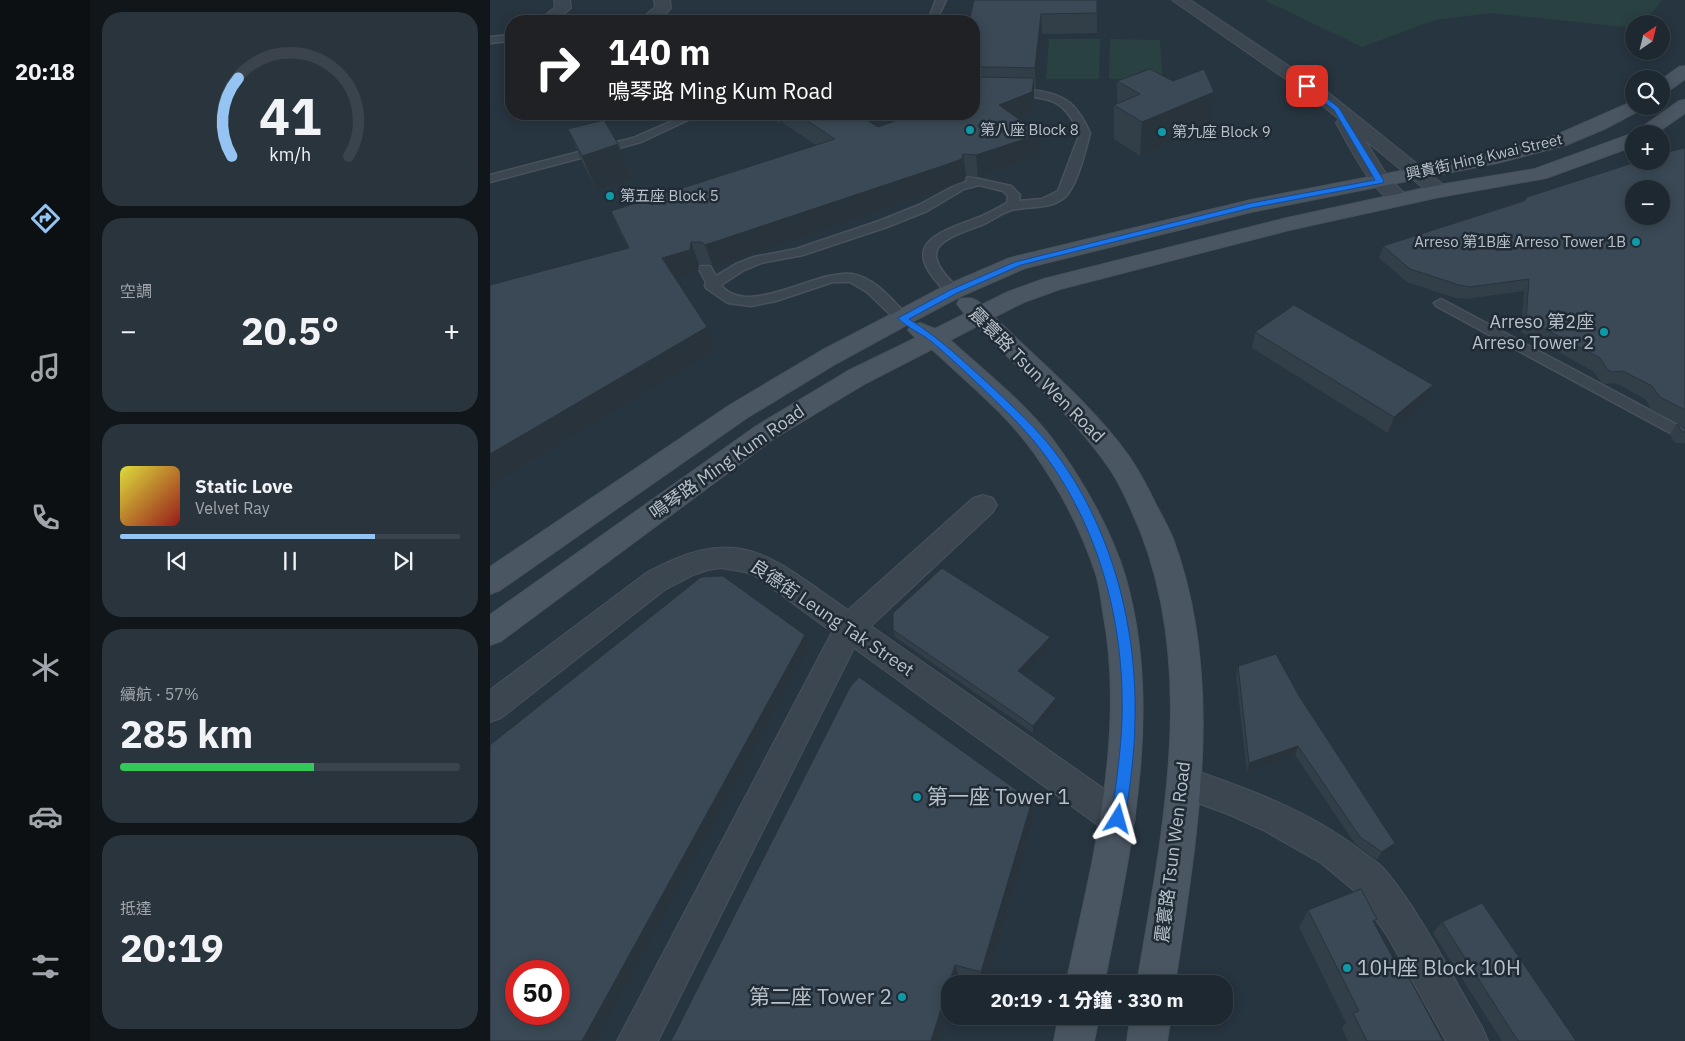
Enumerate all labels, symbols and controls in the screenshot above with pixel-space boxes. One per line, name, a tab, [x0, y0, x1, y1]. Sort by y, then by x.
north arrow	[1625, 15, 1670, 60]
map controls	[1625, 15, 1670, 225]
text: 140 m	[608, 29, 711, 75]
icon: right	[525, 35, 590, 100]
text: 20:18	[15, 57, 75, 86]
pin	[1286, 65, 1328, 107]
button: search	[1625, 70, 1670, 115]
icon: arrive	[1293, 72, 1321, 100]
text: 鳴琴路 Ming Kum Road	[608, 76, 833, 105]
text: 41	[259, 82, 321, 149]
place label: 第八座 Block 8	[980, 120, 1079, 139]
place label: 第九座 Block 9	[1172, 122, 1271, 141]
marker: 第八座 Block 8	[964, 124, 976, 136]
button: +	[1625, 125, 1670, 170]
marker: 第九座 Block 9	[1156, 126, 1168, 138]
street label: 興貴街 Hing Kwai Street	[1404, 129, 1564, 184]
text: km/h	[269, 143, 311, 166]
button: −	[1625, 180, 1670, 225]
place label: 第五座 Block 5	[620, 186, 719, 205]
marker: 第五座 Block 5	[604, 190, 616, 202]
icon: directions	[28, 201, 63, 236]
place label: Arreso 第1B座 Arreso Tower 1B	[1414, 232, 1626, 251]
marker: Arreso 第1B座 Arreso Tower 1B	[1630, 236, 1642, 248]
text: 空調	[120, 281, 152, 301]
street label: 震寰路 Tsun Wen Road	[965, 302, 1110, 447]
text: 20.5°	[241, 306, 339, 355]
place label: Arreso 第2座 Arreso Tower 2	[1472, 310, 1594, 354]
text: −	[120, 312, 137, 349]
text: +	[443, 312, 460, 349]
marker: Arreso 第2座 Arreso Tower 2	[1598, 326, 1610, 338]
icon: music	[28, 350, 63, 385]
street label: 鳴琴路 Ming Kum Road	[645, 399, 809, 524]
text: Static Love	[195, 474, 293, 498]
text: Velvet Ray	[195, 498, 270, 518]
icon: phone	[28, 500, 63, 535]
icon: previous	[163, 547, 191, 575]
icon: pause	[276, 547, 304, 575]
icon: next	[389, 547, 417, 575]
street label: 良德街 Leung Tak Street	[746, 554, 919, 681]
icon: climate	[28, 650, 63, 685]
text: 續航 · 57%	[120, 684, 199, 704]
text: 285 km	[120, 709, 253, 758]
street label: 震寰路 Tsun Wen Road	[1150, 760, 1195, 944]
place label: 第一座 Tower 1	[927, 782, 1070, 810]
marker: 第一座 Tower 1	[911, 791, 923, 803]
position arrow	[1091, 792, 1143, 844]
icon: car	[28, 799, 63, 834]
text: 抵達	[120, 898, 152, 918]
text: 20:19	[120, 923, 224, 972]
icon: filters	[28, 949, 63, 984]
place label: 10H座 Block 10H	[1357, 953, 1521, 981]
speed limit sign: 50	[505, 960, 570, 1025]
marker: 10H座 Block 10H	[1341, 962, 1353, 974]
place label: 第二座 Tower 2	[749, 982, 892, 1010]
text: 20:19 · 1 分鐘 · 330 m	[991, 988, 1183, 1012]
marker: 第二座 Tower 2	[896, 991, 908, 1003]

